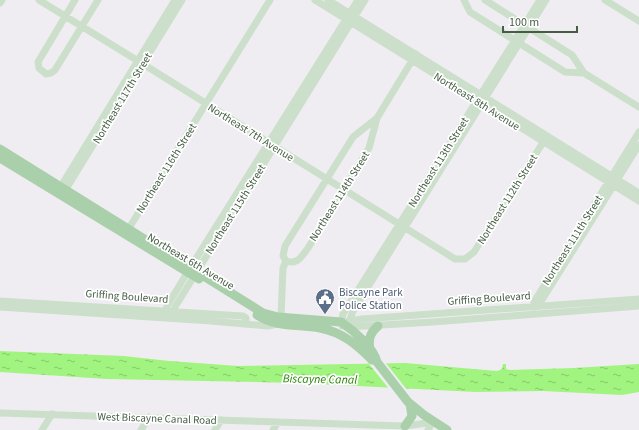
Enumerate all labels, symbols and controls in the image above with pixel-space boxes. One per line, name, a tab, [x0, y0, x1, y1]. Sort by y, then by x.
scale bar	[503, 8, 577, 34]
text: 100 m	[509, 14, 539, 31]
street label: Northeast 117th Street	[89, 50, 156, 147]
street label: Northeast 8th Avenue	[431, 69, 523, 134]
street label: Northeast 7th Avenue	[205, 100, 297, 165]
street label: Northeast 113th Street	[405, 114, 472, 210]
street label: Northeast 116th Street	[133, 120, 200, 216]
street label: Northeast 114th Street	[306, 148, 373, 244]
street label: Northeast 112th Street	[474, 151, 541, 247]
street label: Northeast 115th Street	[202, 161, 269, 257]
street label: Northeast 111th Street	[539, 192, 606, 288]
street label: Northeast 6th Avenue	[144, 229, 238, 294]
place label: Biscayne Park Police Station	[339, 285, 403, 313]
street label: Griffing Boulevard	[85, 286, 169, 307]
public building icon: Biscayne Park Police Station	[314, 287, 336, 315]
street label: Griffing Boulevard	[447, 288, 531, 309]
water label: Biscayne Canal	[283, 370, 357, 389]
street label: West Biscayne Canal Road	[97, 409, 217, 428]

